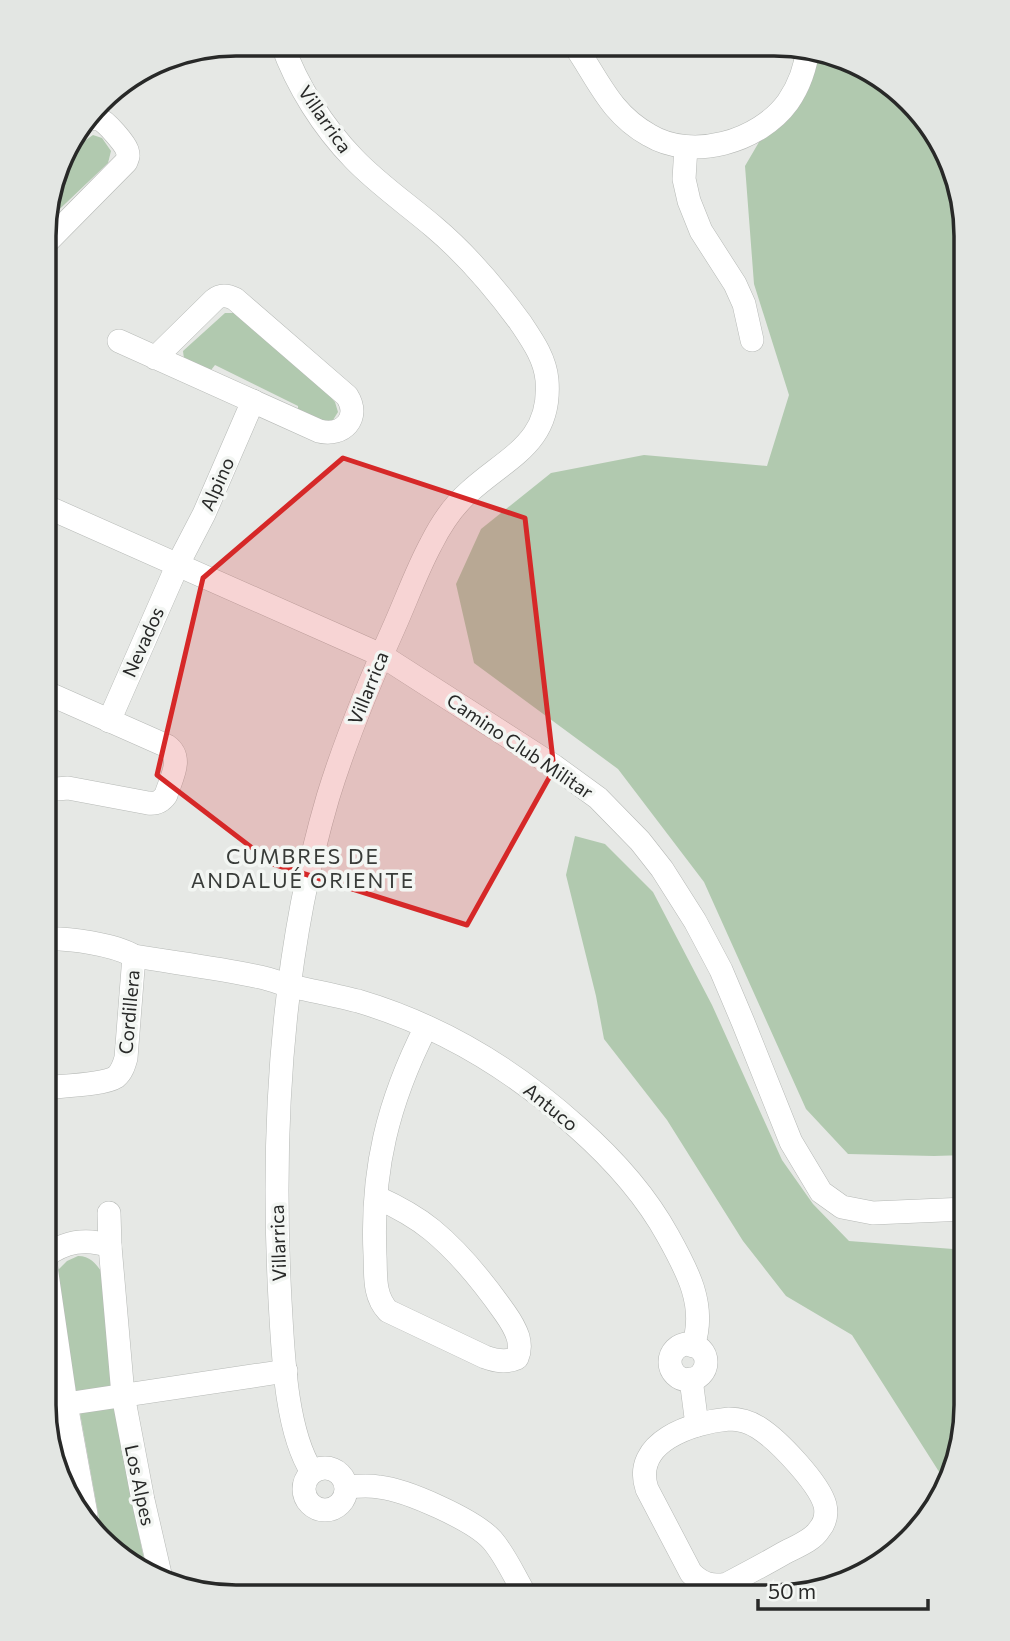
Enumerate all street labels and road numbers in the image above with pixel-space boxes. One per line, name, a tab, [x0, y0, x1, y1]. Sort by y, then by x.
street label: Villarrica	[294, 81, 357, 157]
street label: Alpino	[195, 453, 239, 514]
street label: Nevados	[117, 603, 168, 680]
street label: Villarrica	[342, 648, 393, 728]
street label: Camino Club Militar	[443, 688, 598, 803]
street label: Cordillera	[113, 969, 144, 1055]
street label: Antuco	[520, 1078, 583, 1135]
street label: Villarrica	[265, 1204, 290, 1282]
street label: Los Alpes	[121, 1442, 160, 1527]

